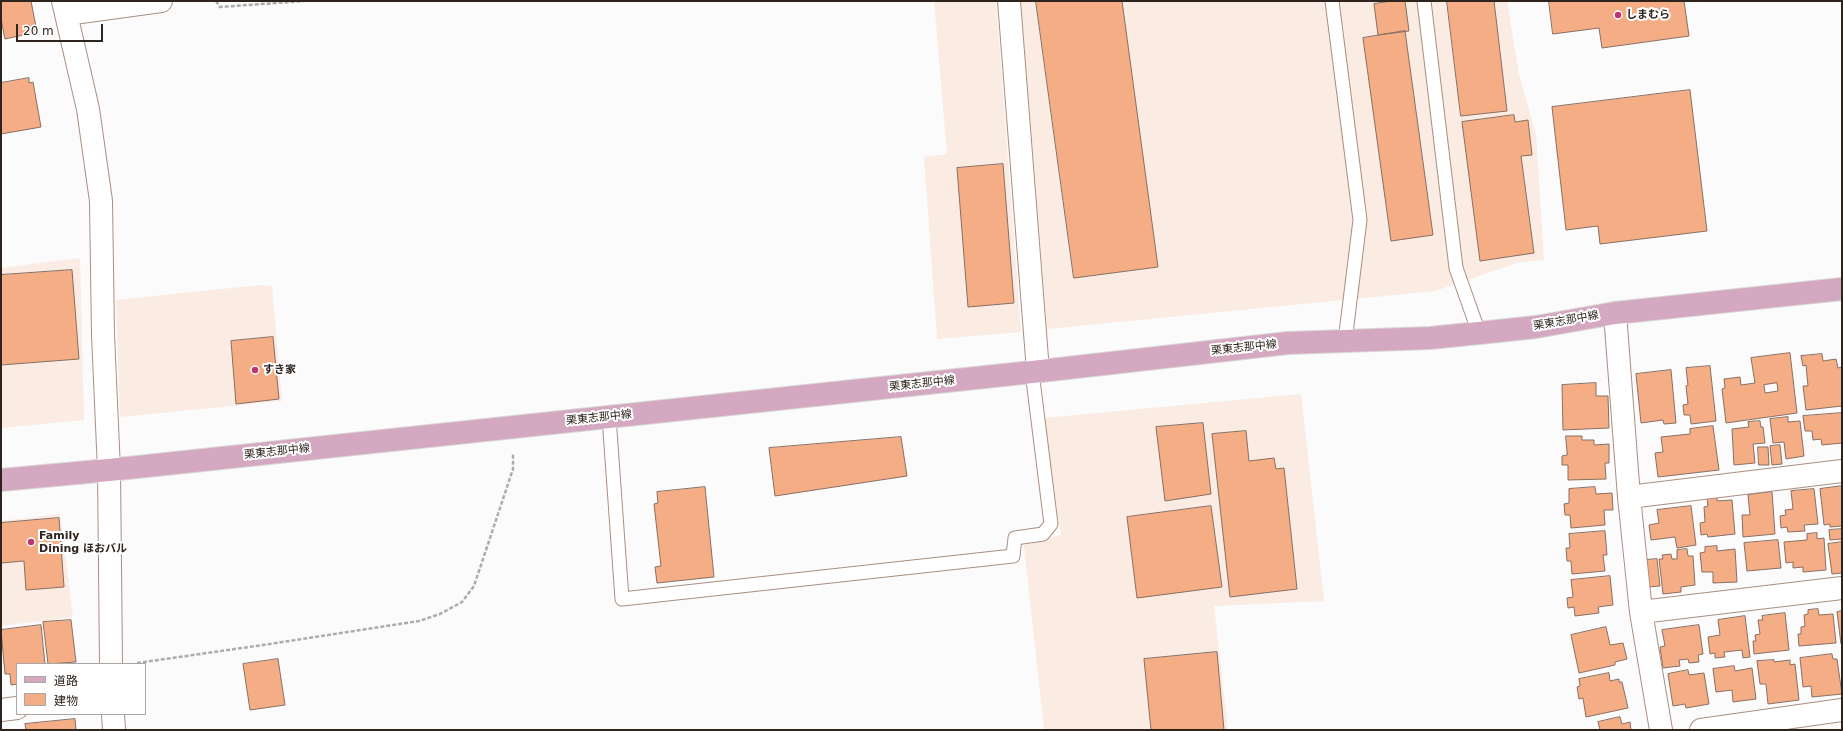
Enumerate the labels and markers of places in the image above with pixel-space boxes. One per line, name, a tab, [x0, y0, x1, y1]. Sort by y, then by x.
place label: しまむら	[1626, 8, 1670, 22]
marker: しまむら	[1613, 10, 1623, 20]
place label: すき家	[263, 363, 296, 377]
marker: すき家	[250, 365, 260, 375]
place label: Family Dining ほおバル	[39, 529, 127, 555]
marker: Family Dining ほおバル	[26, 537, 36, 547]

